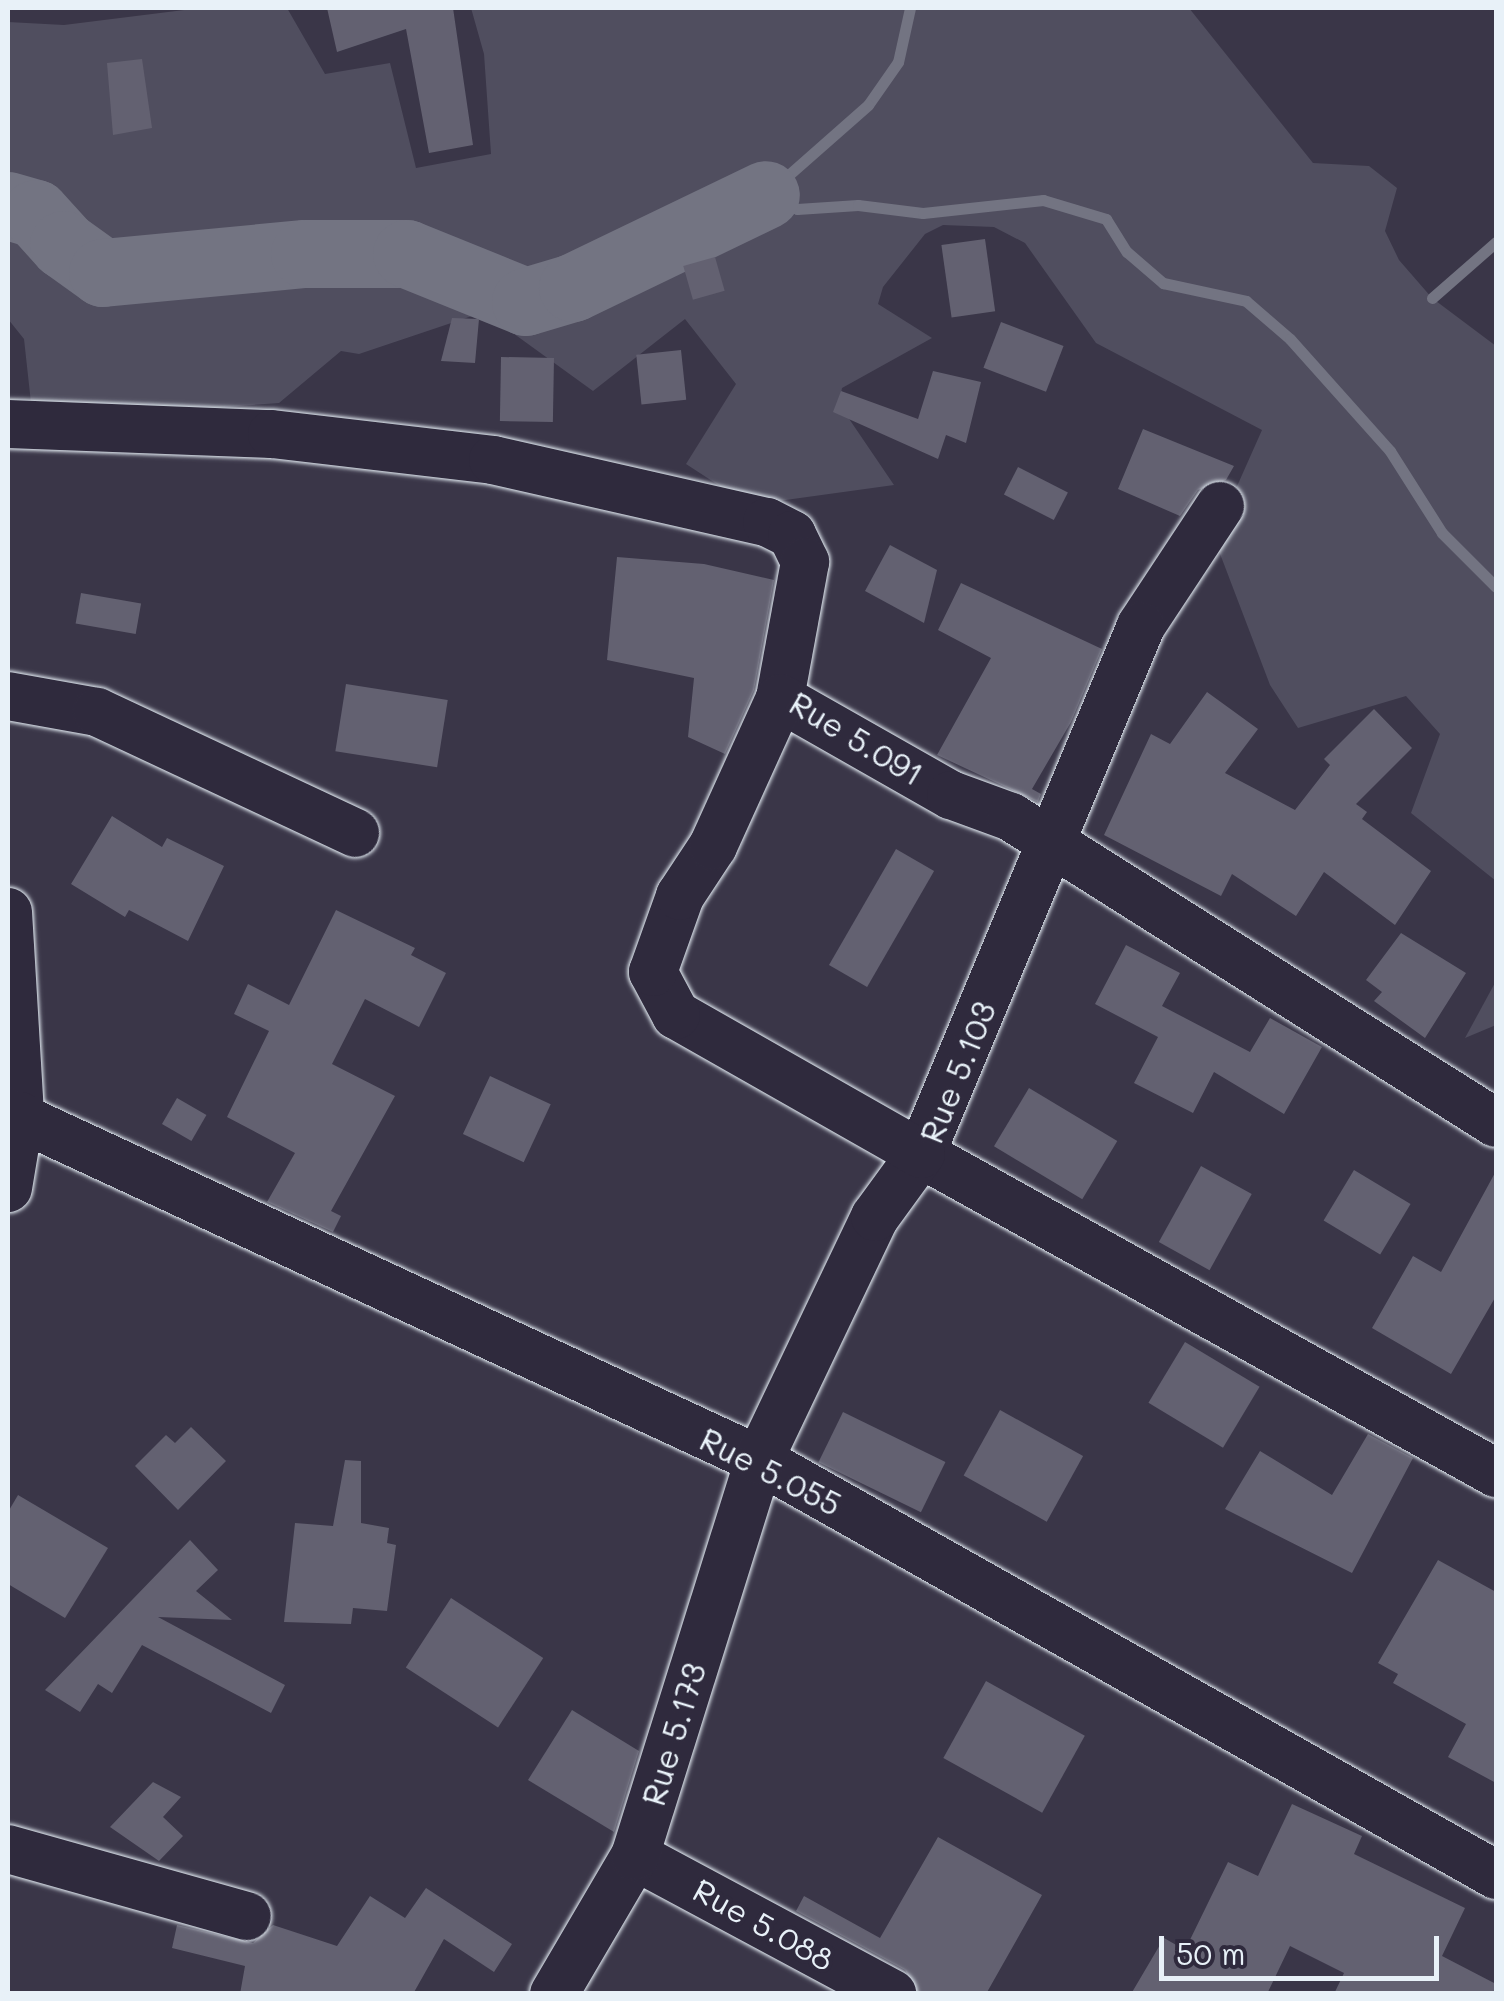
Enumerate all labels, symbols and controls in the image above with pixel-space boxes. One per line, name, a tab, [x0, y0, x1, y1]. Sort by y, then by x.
street label: Rue 5.091	[783, 683, 931, 793]
street label: Rue 5.103	[911, 996, 1003, 1148]
street label: Rue 5.055	[694, 1419, 848, 1523]
street label: Rue 5.173	[633, 1658, 713, 1810]
street label: Rue 5.088	[687, 1870, 841, 1978]
scale bar	[1164, 1916, 1444, 1978]
text: 50 m	[1176, 1933, 1246, 1973]

